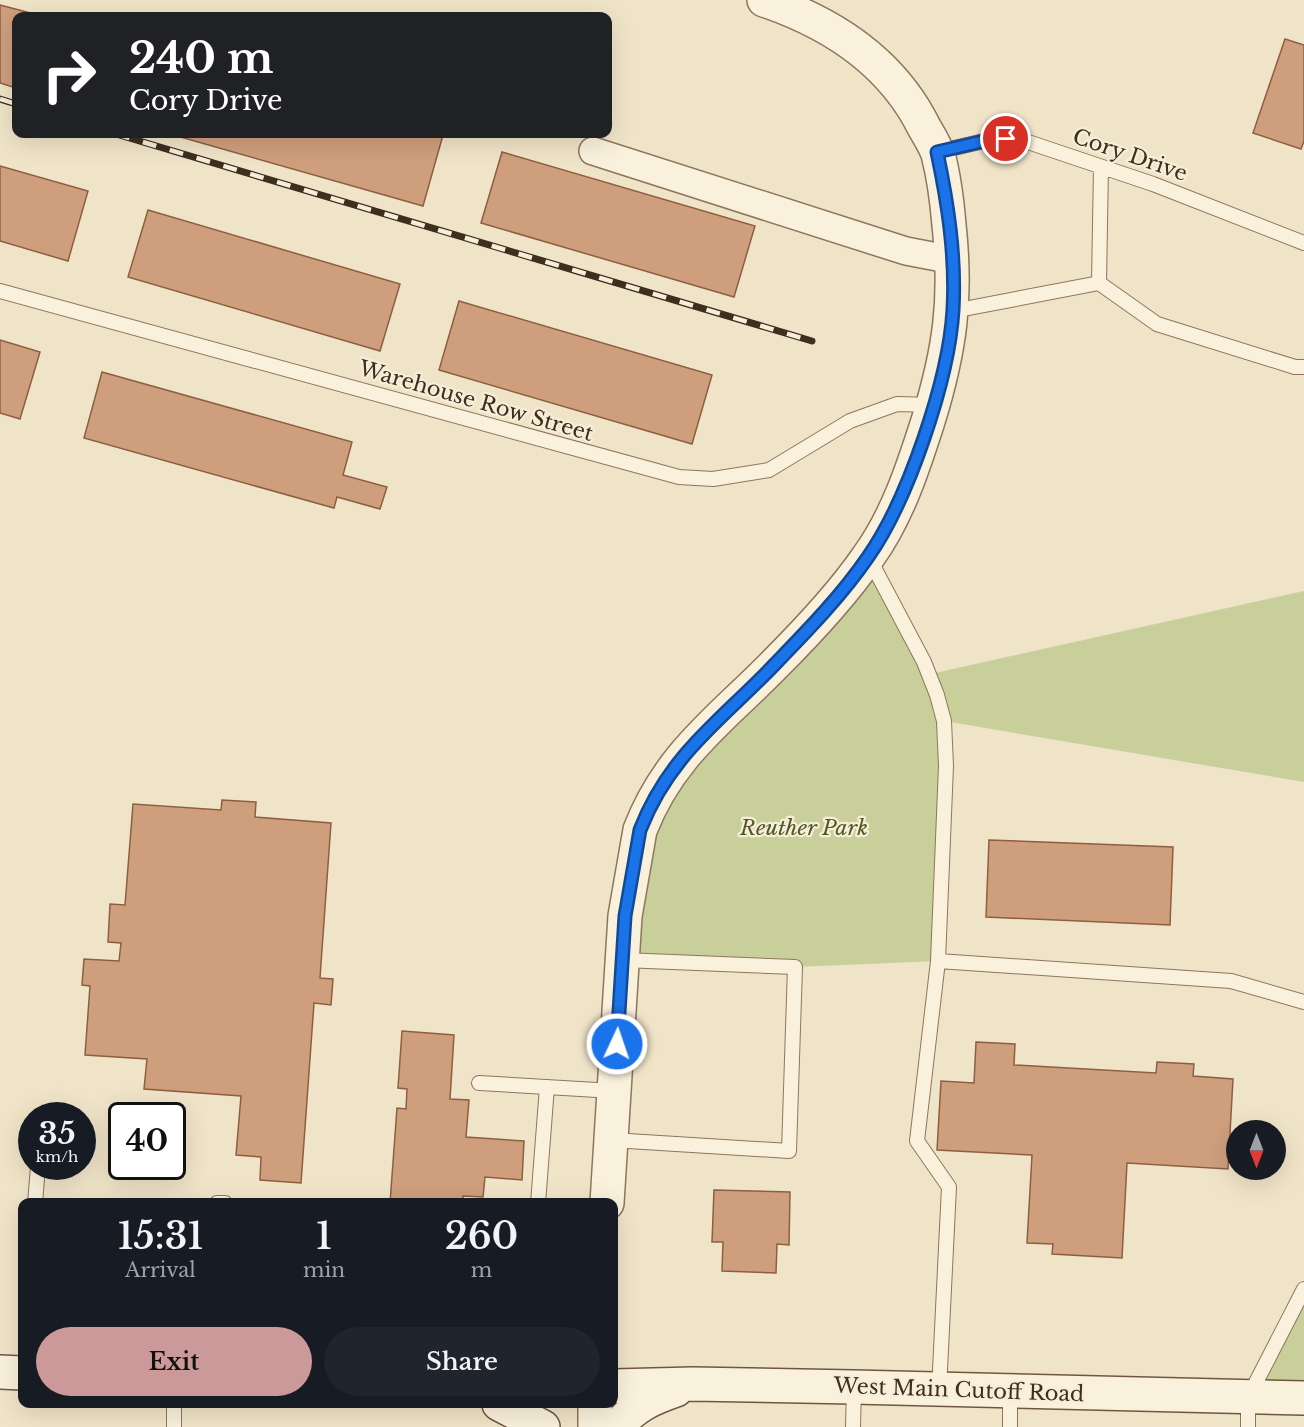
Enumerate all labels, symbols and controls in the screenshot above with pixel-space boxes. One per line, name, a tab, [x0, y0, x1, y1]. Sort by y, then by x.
text: 240 m	[129, 32, 274, 84]
icon: right	[30, 36, 108, 114]
text: Cory Drive	[129, 84, 283, 117]
pin	[980, 113, 1031, 164]
icon: arrive	[989, 122, 1022, 155]
street label: Cory Drive	[1069, 123, 1191, 187]
street label: Warehouse Row Street	[355, 355, 596, 447]
park label: Reuther Park	[739, 815, 868, 841]
position arrow	[585, 1012, 649, 1076]
speed limit sign: 40	[108, 1102, 186, 1180]
text: 35	[39, 1115, 75, 1152]
north arrow	[1226, 1120, 1286, 1180]
map controls	[1226, 1120, 1286, 1180]
text: km/h	[36, 1147, 78, 1166]
text: 15:31	[118, 1214, 203, 1259]
text: 1	[316, 1214, 332, 1259]
text: 260	[445, 1214, 518, 1259]
text: Arrival	[125, 1258, 196, 1282]
text: min	[303, 1258, 345, 1282]
text: m	[471, 1258, 492, 1282]
button: Exit	[36, 1327, 312, 1396]
button: Share	[324, 1327, 600, 1396]
street label: West Main Cutoff Road	[832, 1373, 1085, 1407]

